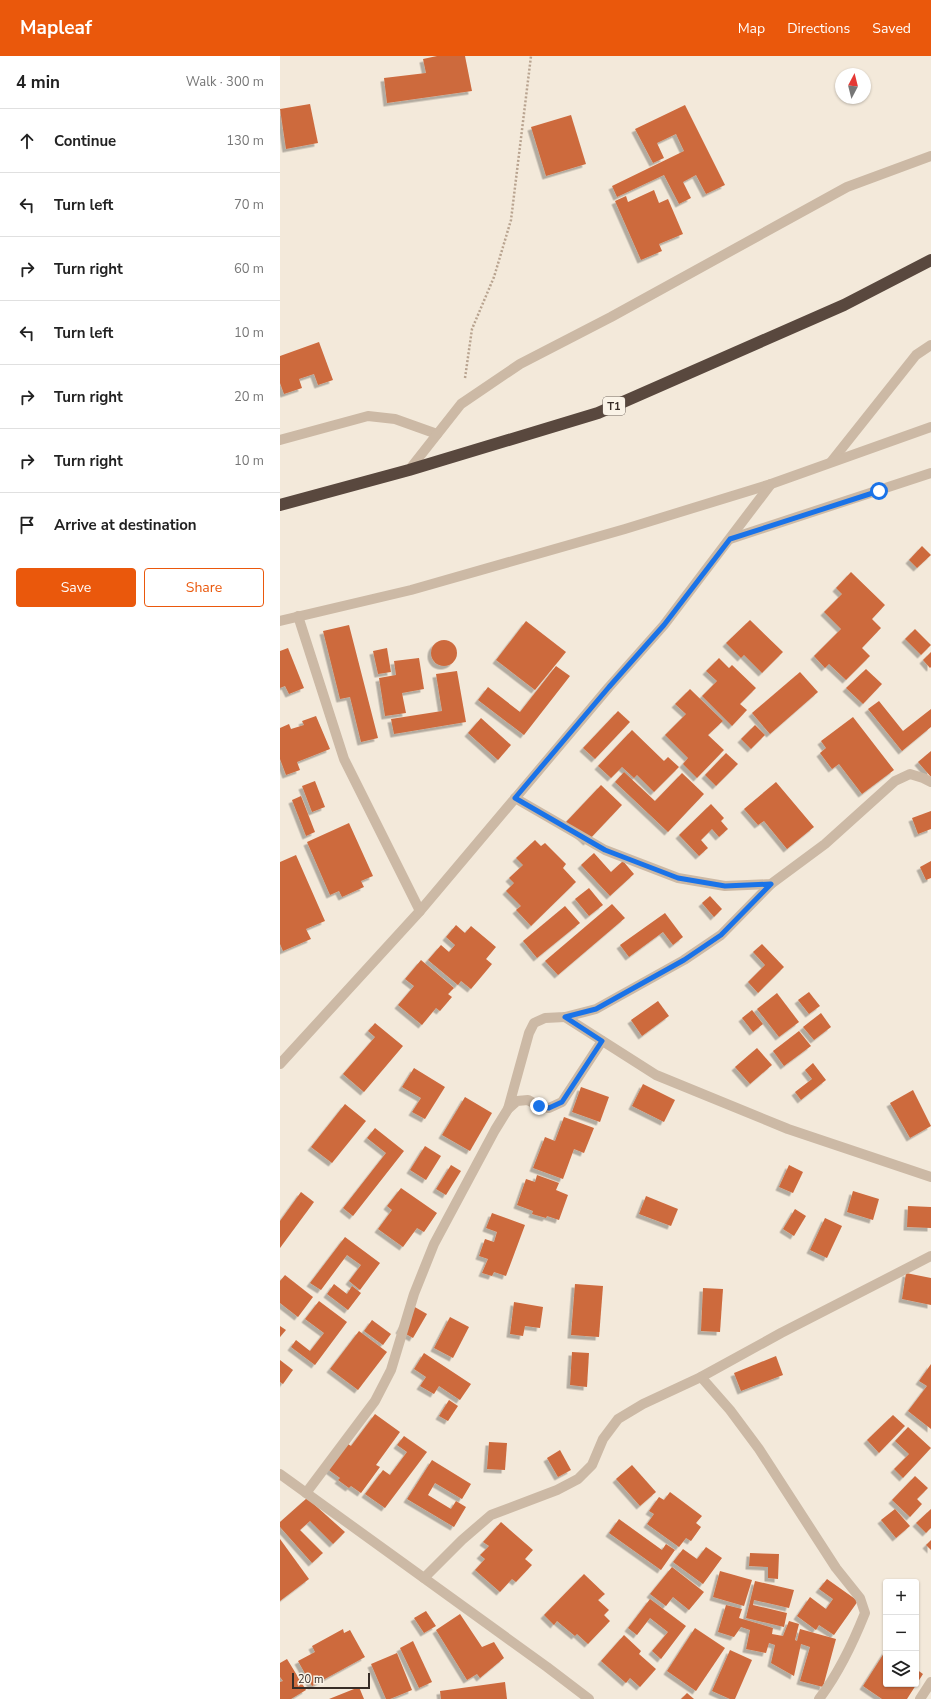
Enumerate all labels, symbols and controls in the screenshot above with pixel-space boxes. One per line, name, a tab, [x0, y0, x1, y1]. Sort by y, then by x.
text: Mapleaf	[20, 15, 92, 41]
text: Map	[738, 19, 765, 38]
text: Directions	[787, 19, 850, 38]
text: Saved	[872, 19, 911, 38]
north arrow	[835, 68, 871, 104]
text: 4 min	[16, 71, 60, 94]
text: Walk · 300 m	[186, 73, 264, 91]
icon: ahead	[16, 130, 38, 152]
text: Continue	[54, 131, 116, 151]
text: 130 m	[226, 132, 264, 150]
icon: left	[16, 194, 38, 216]
text: Turn left	[54, 195, 113, 215]
text: 70 m	[234, 196, 264, 214]
icon: right	[16, 258, 38, 280]
text: Turn right	[54, 259, 123, 279]
text: 60 m	[234, 260, 264, 278]
icon: left	[16, 322, 38, 344]
text: Turn left	[54, 323, 113, 343]
text: 10 m	[234, 324, 264, 342]
icon: right	[16, 386, 38, 408]
text: Turn right	[54, 387, 123, 407]
text: 20 m	[234, 388, 264, 406]
road number: T1	[603, 397, 625, 415]
icon: right	[16, 450, 38, 472]
text: Turn right	[54, 451, 123, 471]
text: 10 m	[234, 452, 264, 470]
route start	[870, 482, 888, 500]
icon: arrive	[16, 514, 38, 536]
text: Arrive at destination	[54, 515, 197, 535]
button: Save	[16, 568, 136, 607]
button: Share	[144, 568, 264, 607]
route end	[530, 1097, 548, 1115]
map controls	[883, 1579, 919, 1687]
button: +	[883, 1579, 919, 1615]
button: −	[883, 1615, 919, 1651]
button: layers	[883, 1651, 919, 1687]
scale bar	[292, 1671, 370, 1690]
text: 20 m	[298, 1672, 323, 1687]

